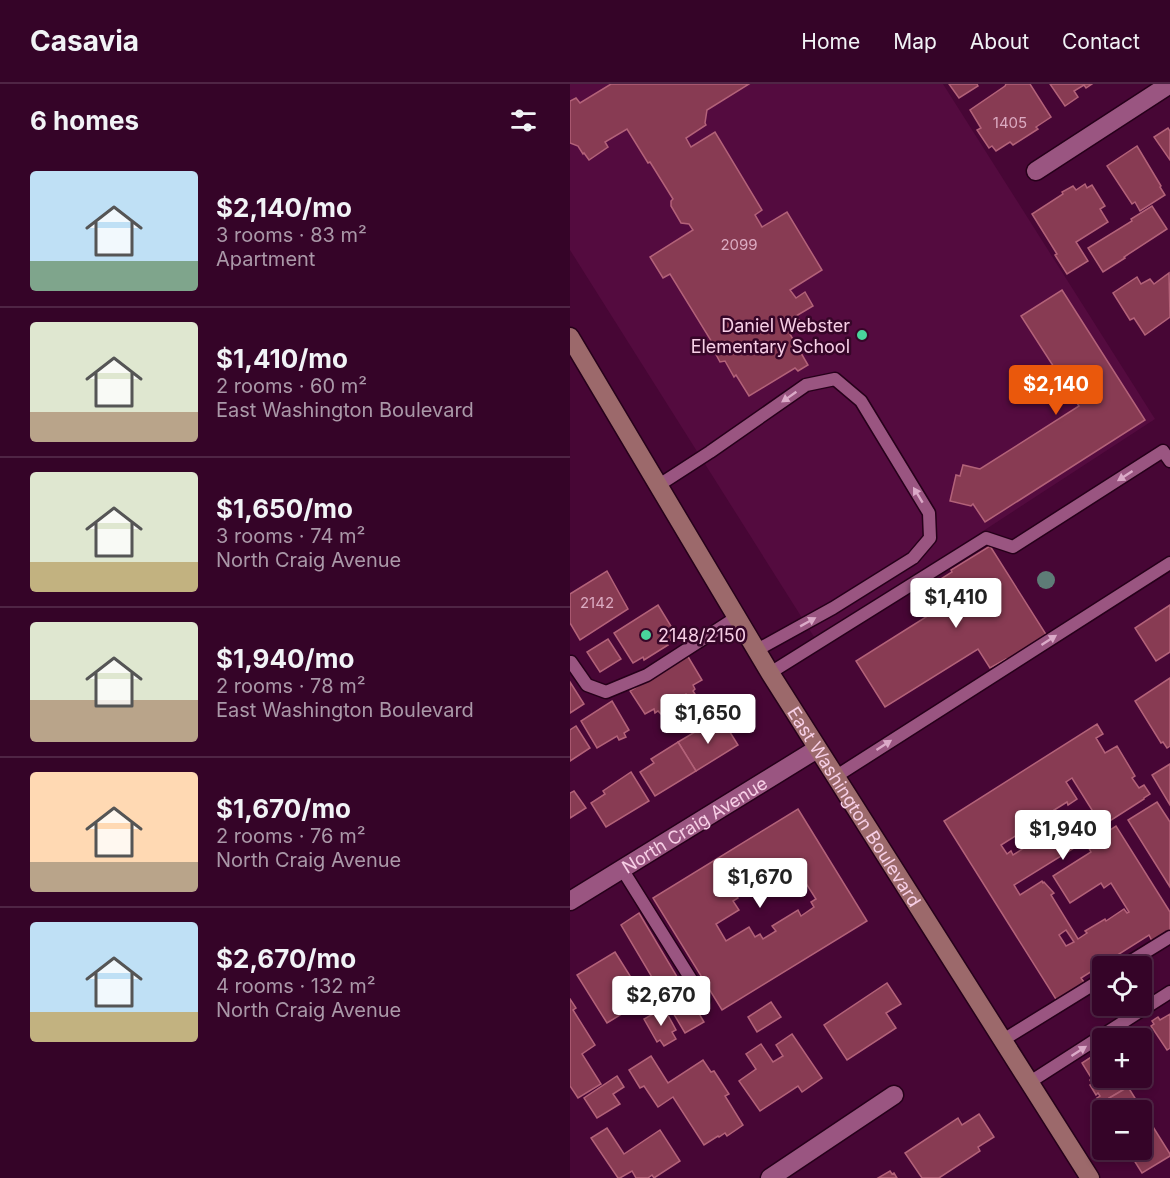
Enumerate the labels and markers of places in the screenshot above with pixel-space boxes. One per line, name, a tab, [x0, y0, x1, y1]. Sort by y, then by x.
place label: Daniel Webster Elementary School	[691, 315, 850, 357]
marker: Daniel Webster Elementary School	[855, 328, 869, 342]
pin: $2,140	[1007, 365, 1105, 416]
pin: $1,410	[907, 578, 1005, 629]
place label: 2148/2150	[658, 625, 746, 646]
marker: 2148/2150	[639, 628, 653, 642]
pin: $1,650	[659, 694, 757, 745]
pin: $1,940	[1014, 810, 1112, 861]
pin: $1,670	[711, 858, 809, 909]
pin: $2,670	[612, 976, 710, 1027]

